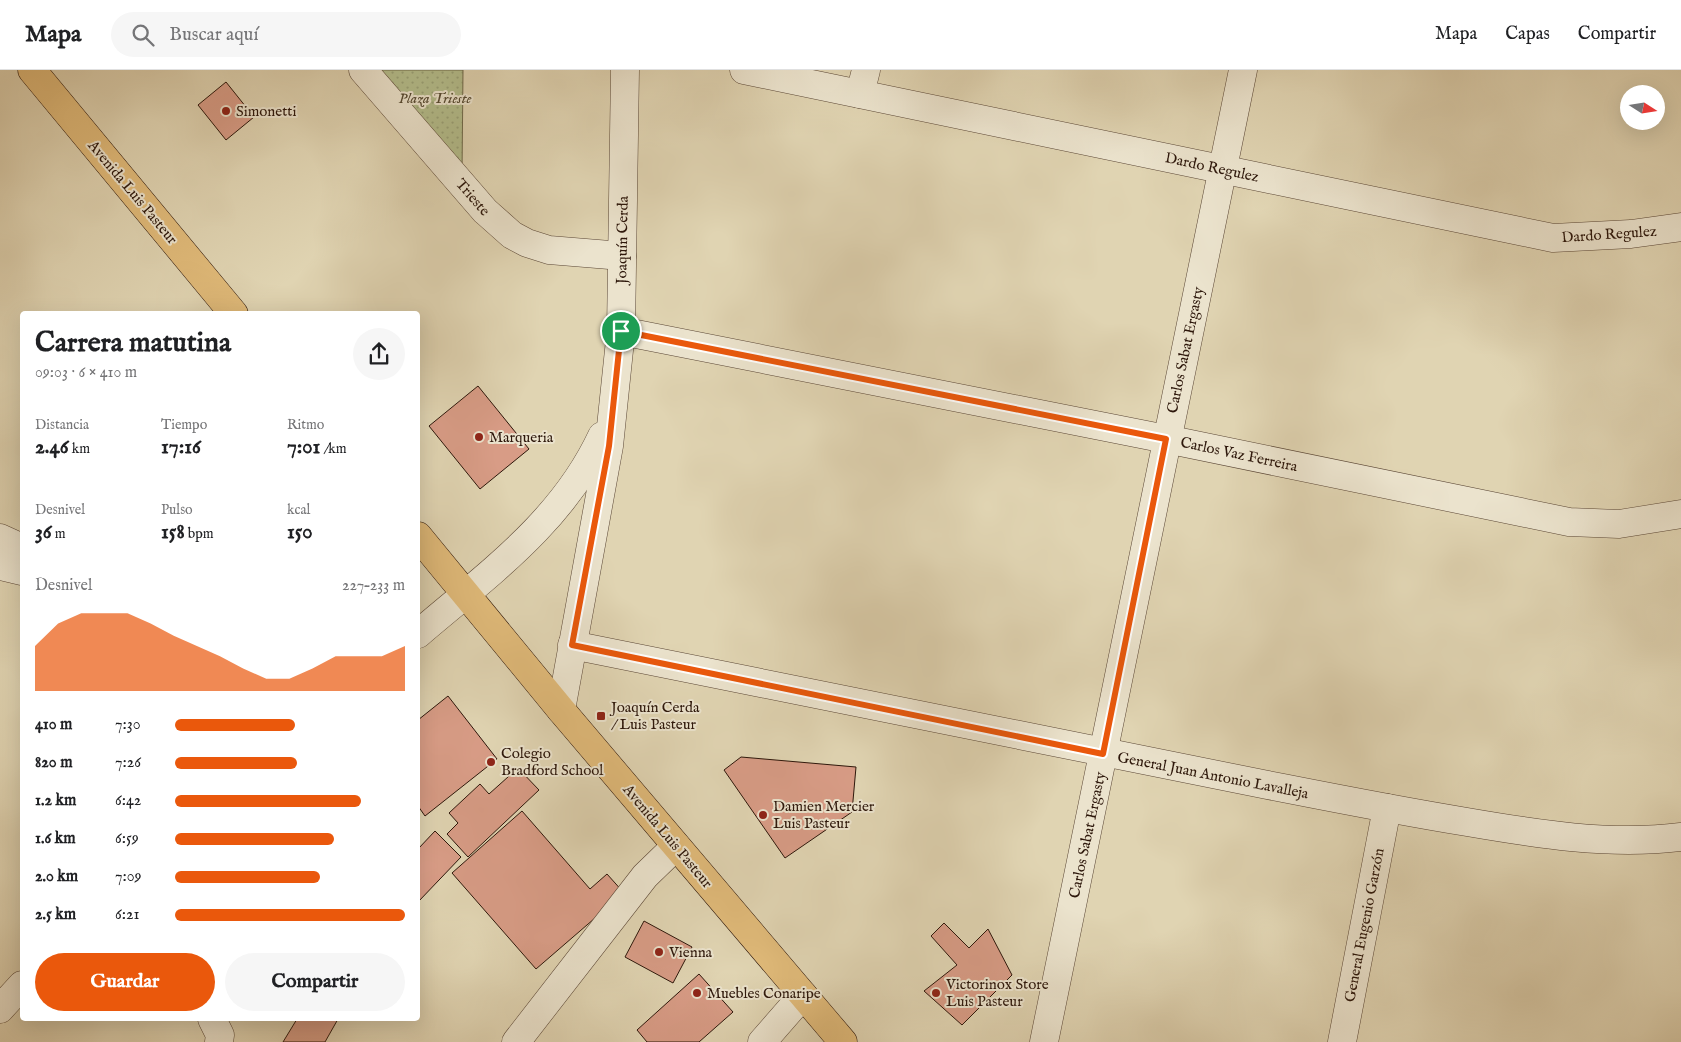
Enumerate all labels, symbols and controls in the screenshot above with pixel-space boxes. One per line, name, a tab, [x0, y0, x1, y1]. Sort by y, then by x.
search box	[111, 12, 461, 57]
text: Mapa	[25, 19, 81, 50]
icon: search	[129, 21, 157, 49]
text: Buscar aquí	[169, 23, 258, 47]
text: Mapa	[1435, 23, 1477, 46]
text: Capas	[1505, 23, 1550, 46]
text: Compartir	[1578, 23, 1656, 46]
north arrow	[1620, 85, 1665, 130]
map controls	[1620, 85, 1665, 130]
park label: Plaza Trieste	[399, 89, 471, 108]
place label: Simonetti	[236, 102, 296, 121]
marker: Simonetti	[220, 105, 232, 117]
street label: Avenida Luis Pasteur	[83, 136, 182, 248]
street label: Dardo Regulez	[1163, 148, 1261, 187]
street label: Trieste	[451, 175, 494, 220]
street label: Joaquín Cerda	[612, 195, 633, 286]
street label: Dardo Regulez	[1561, 222, 1657, 247]
street label: Carlos Sabat Ergasty	[1163, 285, 1208, 415]
pin	[600, 310, 642, 352]
icon: arrive	[607, 317, 635, 345]
text: Carrera matutina	[35, 326, 231, 361]
button: share	[353, 328, 405, 380]
text: 09:03 · 6 × 410 m	[35, 363, 137, 383]
text: Distancia	[35, 416, 89, 434]
text: Tiempo	[161, 416, 207, 434]
text: Ritmo	[287, 416, 324, 434]
place label: Marqueria	[489, 428, 554, 447]
marker: Marqueria	[473, 431, 485, 443]
street label: Carlos Vaz Ferreira	[1179, 433, 1300, 476]
text: 2.46	[35, 434, 69, 461]
text: 17:16	[161, 434, 201, 461]
text: 7:01	[287, 434, 320, 461]
text: km	[69, 440, 90, 458]
text: /km	[320, 440, 347, 458]
text: Desnivel	[35, 501, 85, 519]
text: Pulso	[161, 501, 193, 519]
text: kcal	[287, 501, 310, 519]
text: 36	[35, 519, 52, 546]
text: 158	[161, 519, 185, 546]
text: 150	[287, 519, 313, 546]
text: m	[52, 525, 66, 543]
text: bpm	[185, 525, 214, 543]
text: Desnivel	[35, 576, 92, 596]
text: 227–233 m	[342, 576, 405, 596]
place label: Joaquín Cerda / Luis Pasteur	[609, 698, 700, 734]
marker: Joaquín Cerda / Luis Pasteur	[595, 710, 607, 722]
text: 410 m	[35, 715, 72, 735]
text: 7:30	[115, 715, 141, 735]
place label: Colegio Bradford School	[501, 744, 604, 780]
street label: General Juan Antonio Lavalleja	[1116, 748, 1310, 803]
text: 820 m	[35, 753, 73, 773]
text: 7:26	[115, 753, 141, 773]
marker: Colegio Bradford School	[485, 756, 497, 768]
street label: Carlos Sabat Ergasty	[1065, 770, 1110, 900]
street label: Avenida Luis Pasteur	[618, 780, 717, 892]
text: 1.2 km	[35, 791, 76, 811]
text: 6:42	[115, 791, 141, 811]
place label: Damien Mercier Luis Pasteur	[773, 797, 875, 833]
marker: Damien Mercier Luis Pasteur	[757, 809, 769, 821]
text: 1.6 km	[35, 829, 76, 849]
text: 6:59	[115, 829, 139, 849]
street label: General Eugenio Garzón	[1340, 847, 1389, 1004]
text: 2.0 km	[35, 867, 78, 887]
text: 7:09	[115, 867, 142, 887]
text: 2.5 km	[35, 905, 76, 925]
text: 6:21	[115, 905, 139, 925]
place label: Vienna	[668, 943, 713, 962]
marker: Vienna	[653, 946, 665, 958]
button: Guardar	[35, 953, 215, 1011]
button: Compartir	[225, 953, 405, 1011]
place label: Victorinox Store Luis Pasteur	[945, 975, 1049, 1011]
place label: Muebles Conaripe	[707, 984, 821, 1003]
marker: Muebles Conaripe	[691, 987, 703, 999]
marker: Victorinox Store Luis Pasteur	[930, 987, 942, 999]

